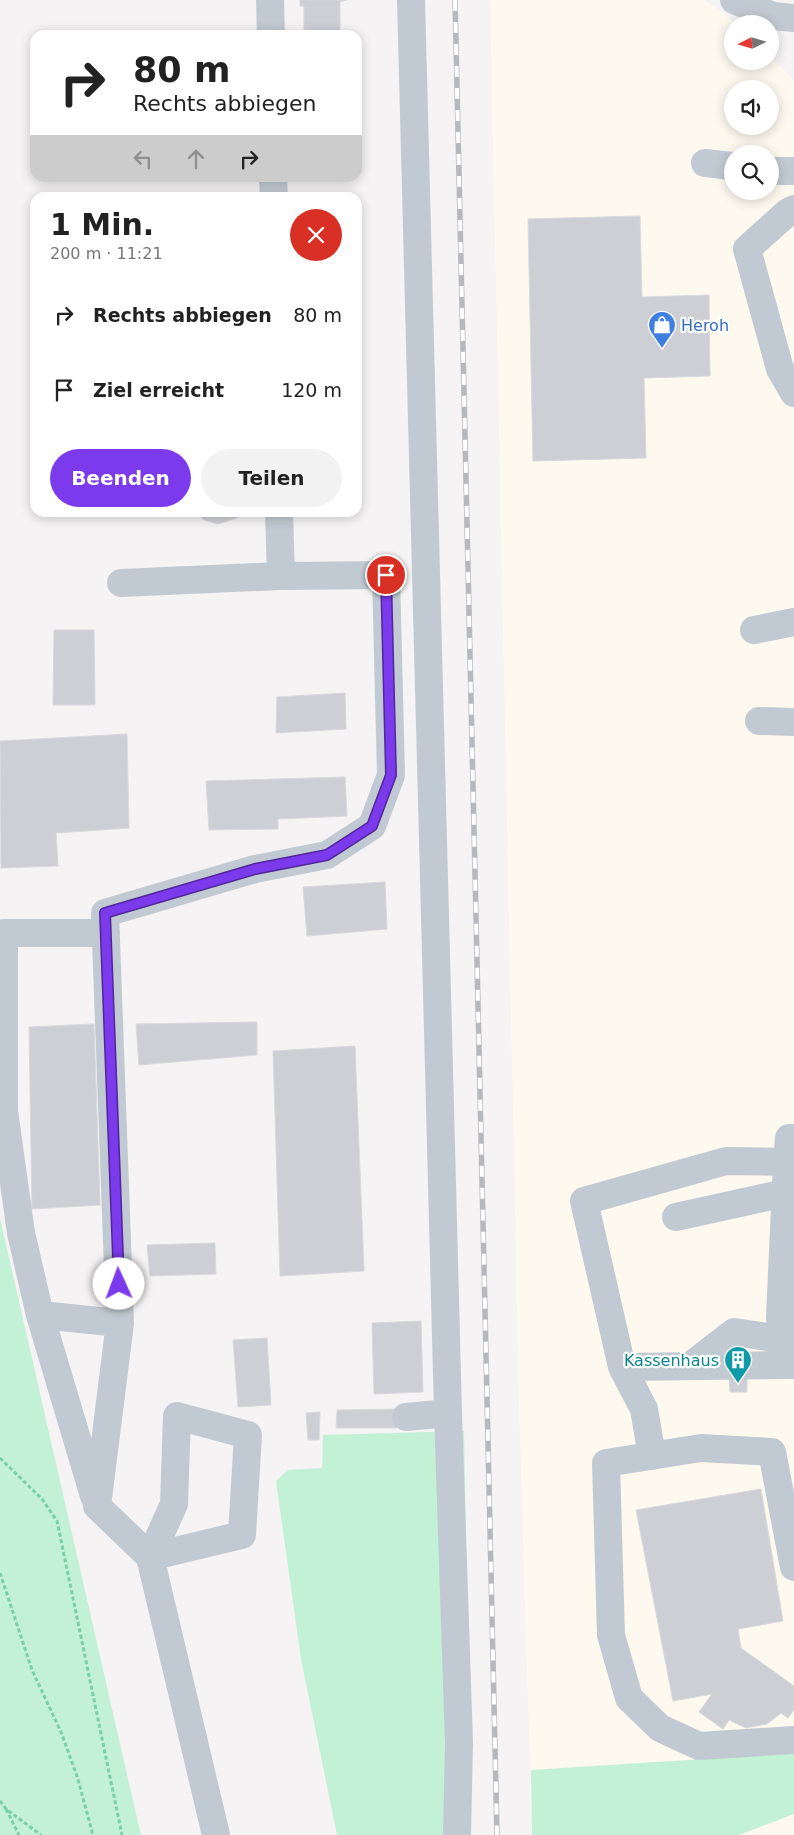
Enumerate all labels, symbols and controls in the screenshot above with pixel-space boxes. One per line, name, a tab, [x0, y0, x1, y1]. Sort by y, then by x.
north arrow	[724, 15, 779, 70]
map controls	[724, 15, 779, 200]
icon: right	[50, 50, 115, 115]
text: 80 m	[133, 50, 230, 90]
button: sound	[724, 80, 779, 135]
text: Rechts abbiegen	[133, 91, 316, 116]
icon: left	[129, 145, 157, 173]
icon: ahead	[182, 145, 210, 173]
icon: right	[235, 145, 263, 173]
button: search	[724, 145, 779, 200]
text: 1 Min.	[50, 207, 154, 242]
button: close	[290, 209, 342, 261]
text: 200 m · 11:21	[50, 244, 163, 263]
icon: right	[50, 301, 78, 329]
text: Rechts abbiegen	[93, 304, 272, 326]
text: 80 m	[293, 304, 342, 326]
shop icon: Heroh	[647, 310, 677, 349]
place label: Heroh	[681, 316, 729, 335]
icon: arrive	[50, 376, 78, 404]
text: Ziel erreicht	[93, 379, 224, 401]
text: 120 m	[281, 379, 342, 401]
button: Beenden	[50, 449, 191, 507]
button: Teilen	[201, 449, 342, 507]
pin	[365, 554, 407, 596]
icon: arrive	[372, 561, 400, 589]
position arrow	[92, 1257, 144, 1309]
building icon: Kassenhaus	[723, 1345, 753, 1384]
place label: Kassenhaus	[624, 1351, 719, 1370]

